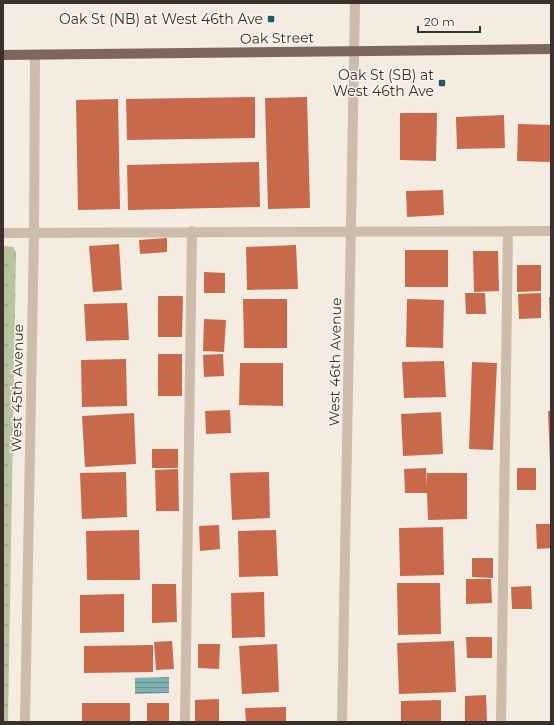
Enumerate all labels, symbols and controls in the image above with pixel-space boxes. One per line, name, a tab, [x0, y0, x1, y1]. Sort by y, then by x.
scale bar	[418, 8, 480, 34]
place label: Oak St (NB) at West 46th Ave	[59, 10, 263, 28]
marker: Oak St (NB) at West 46th Ave	[266, 14, 276, 24]
text: 20 m	[424, 14, 455, 29]
street label: Oak Street	[240, 28, 315, 48]
place label: Oak St (SB) at West 46th Ave	[332, 66, 434, 100]
marker: Oak St (SB) at West 46th Ave	[437, 78, 447, 88]
street label: West 46th Avenue	[325, 297, 345, 427]
street label: West 45th Avenue	[7, 324, 27, 452]

